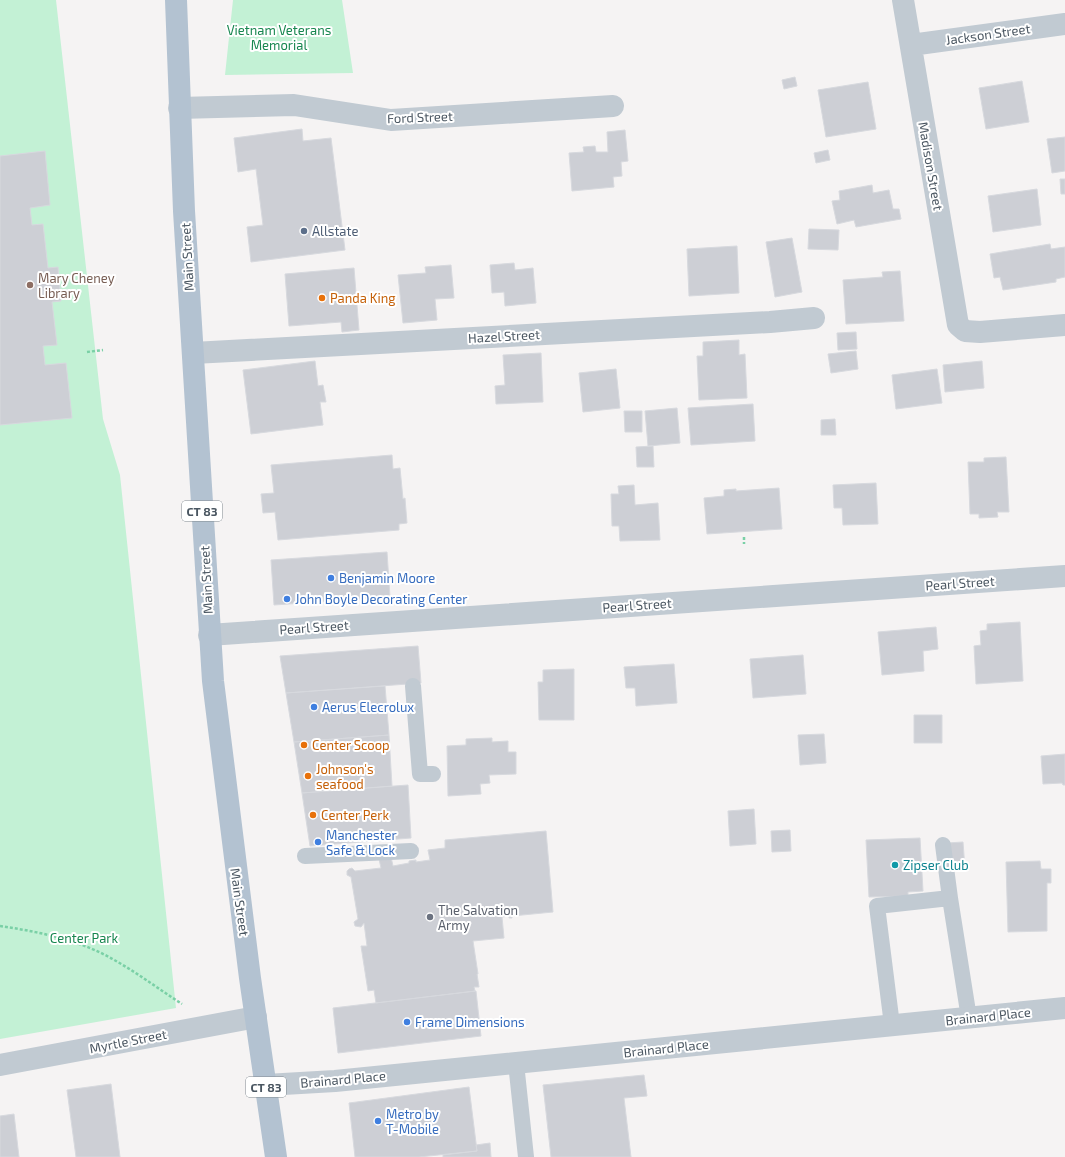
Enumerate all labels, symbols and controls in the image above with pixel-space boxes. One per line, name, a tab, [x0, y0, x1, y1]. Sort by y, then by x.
street label: Jackson Street	[945, 20, 1031, 48]
park label: Vietnam Veterans Memorial	[227, 22, 331, 53]
street label: Ford Street	[387, 108, 453, 126]
street label: Madison Street	[915, 120, 947, 212]
street label: Main Street	[177, 222, 197, 292]
place label: Allstate	[312, 223, 358, 239]
marker: Allstate	[299, 226, 309, 236]
place label: Mary Cheney Library	[38, 270, 115, 301]
marker: Mary Cheney Library	[25, 280, 35, 290]
place label: Panda King	[330, 290, 396, 306]
marker: Panda King	[317, 293, 327, 303]
street label: Hazel Street	[468, 326, 540, 346]
road number: CT 83	[182, 501, 222, 521]
street label: Main Street	[196, 545, 216, 615]
place label: Benjamin Moore	[339, 570, 435, 586]
marker: Benjamin Moore	[326, 573, 336, 583]
street label: Pearl Street	[925, 573, 995, 593]
place label: John Boyle Decorating Center	[295, 591, 467, 607]
marker: John Boyle Decorating Center	[282, 594, 292, 604]
street label: Pearl Street	[602, 595, 672, 615]
street label: Pearl Street	[279, 617, 349, 637]
place label: Aerus Elecrolux	[322, 699, 414, 715]
marker: Aerus Elecrolux	[309, 702, 319, 712]
place label: Center Scoop	[312, 737, 390, 753]
marker: Center Scoop	[299, 740, 309, 750]
place label: Johnson's seafood	[316, 761, 374, 792]
marker: Johnson's seafood	[303, 771, 313, 781]
place label: Center Perk	[321, 807, 390, 823]
marker: Center Perk	[308, 810, 318, 820]
place label: Manchester Safe & Lock	[326, 827, 397, 858]
marker: Manchester Safe & Lock	[313, 837, 323, 847]
place label: Zipser Club	[903, 857, 969, 873]
marker: Zipser Club	[890, 860, 900, 870]
street label: Main Street	[227, 867, 253, 937]
place label: The Salvation Army	[438, 902, 518, 933]
marker: The Salvation Army	[425, 912, 435, 922]
park label: Center Park	[50, 930, 119, 946]
street label: Brainard Place	[945, 1004, 1031, 1028]
place label: Frame Dimensions	[415, 1014, 525, 1030]
marker: Frame Dimensions	[402, 1017, 412, 1027]
street label: Myrtle Street	[88, 1026, 168, 1056]
street label: Brainard Place	[623, 1036, 709, 1060]
street label: Brainard Place	[300, 1067, 386, 1091]
road number: CT 83	[246, 1077, 286, 1097]
place label: Metro by T-Mobile	[386, 1106, 439, 1137]
marker: Metro by T-Mobile	[373, 1116, 383, 1126]

